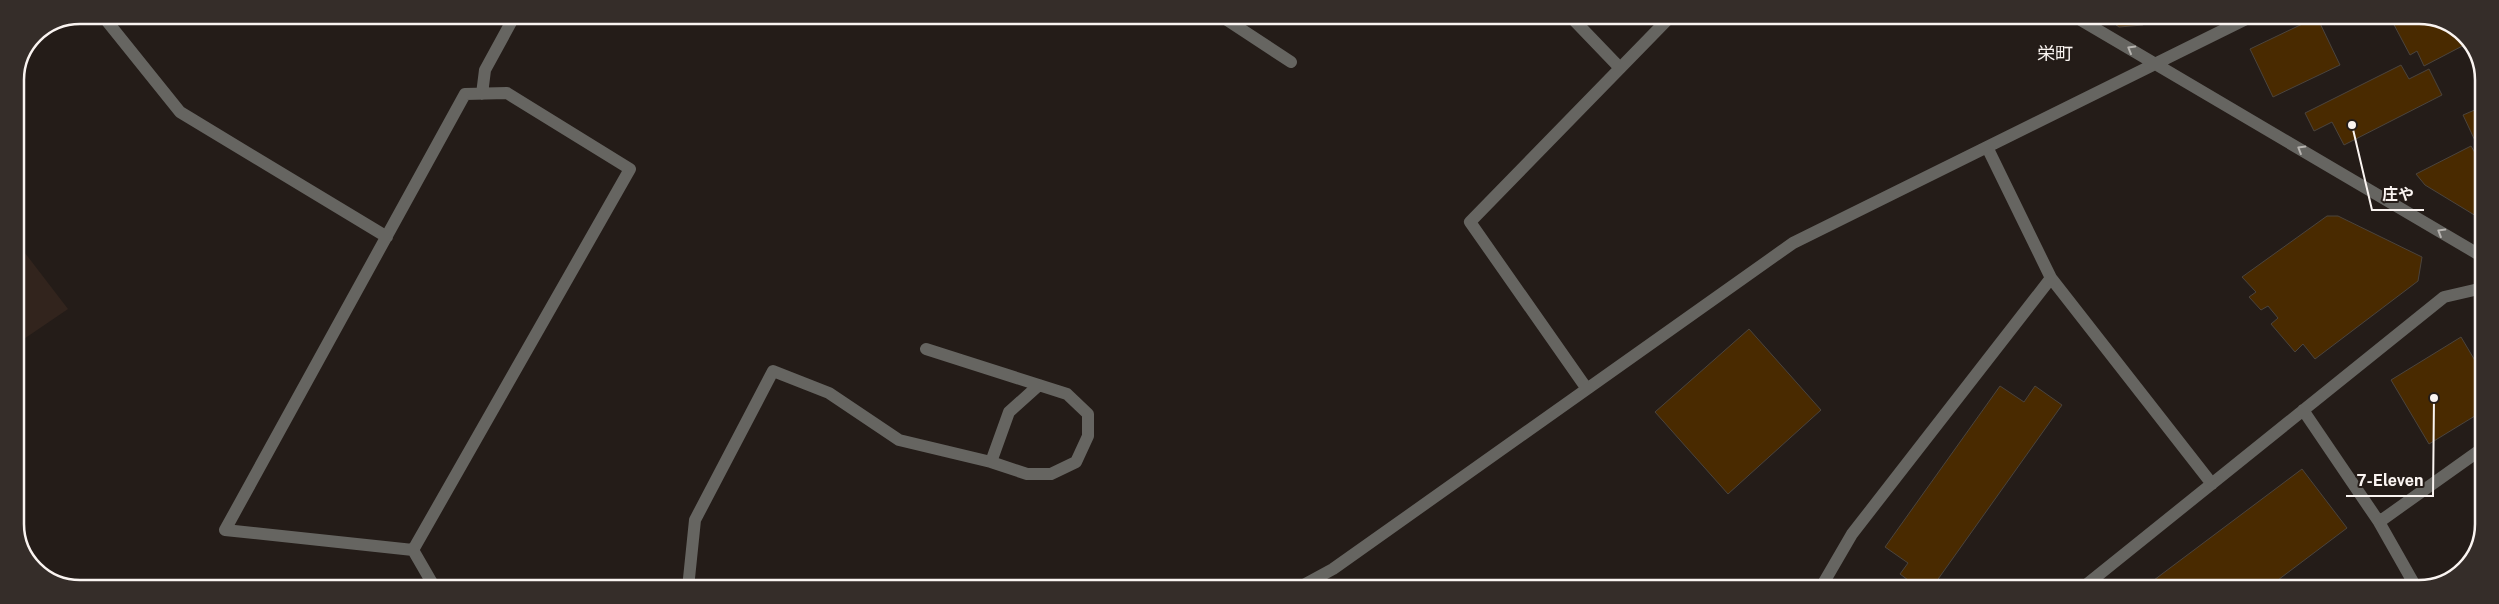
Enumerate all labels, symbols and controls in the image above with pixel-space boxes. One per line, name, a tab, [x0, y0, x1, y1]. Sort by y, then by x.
district label: 栄町	[2037, 43, 2073, 64]
one-way arrow	[2128, 46, 2137, 56]
one-way arrow	[2298, 146, 2307, 156]
callout: 庄や	[2372, 179, 2424, 210]
text: 庄や	[2382, 185, 2414, 204]
one-way arrow	[2438, 228, 2447, 238]
callout: 7-Eleven	[2346, 465, 2433, 496]
text: 7-Eleven	[2357, 471, 2423, 490]

